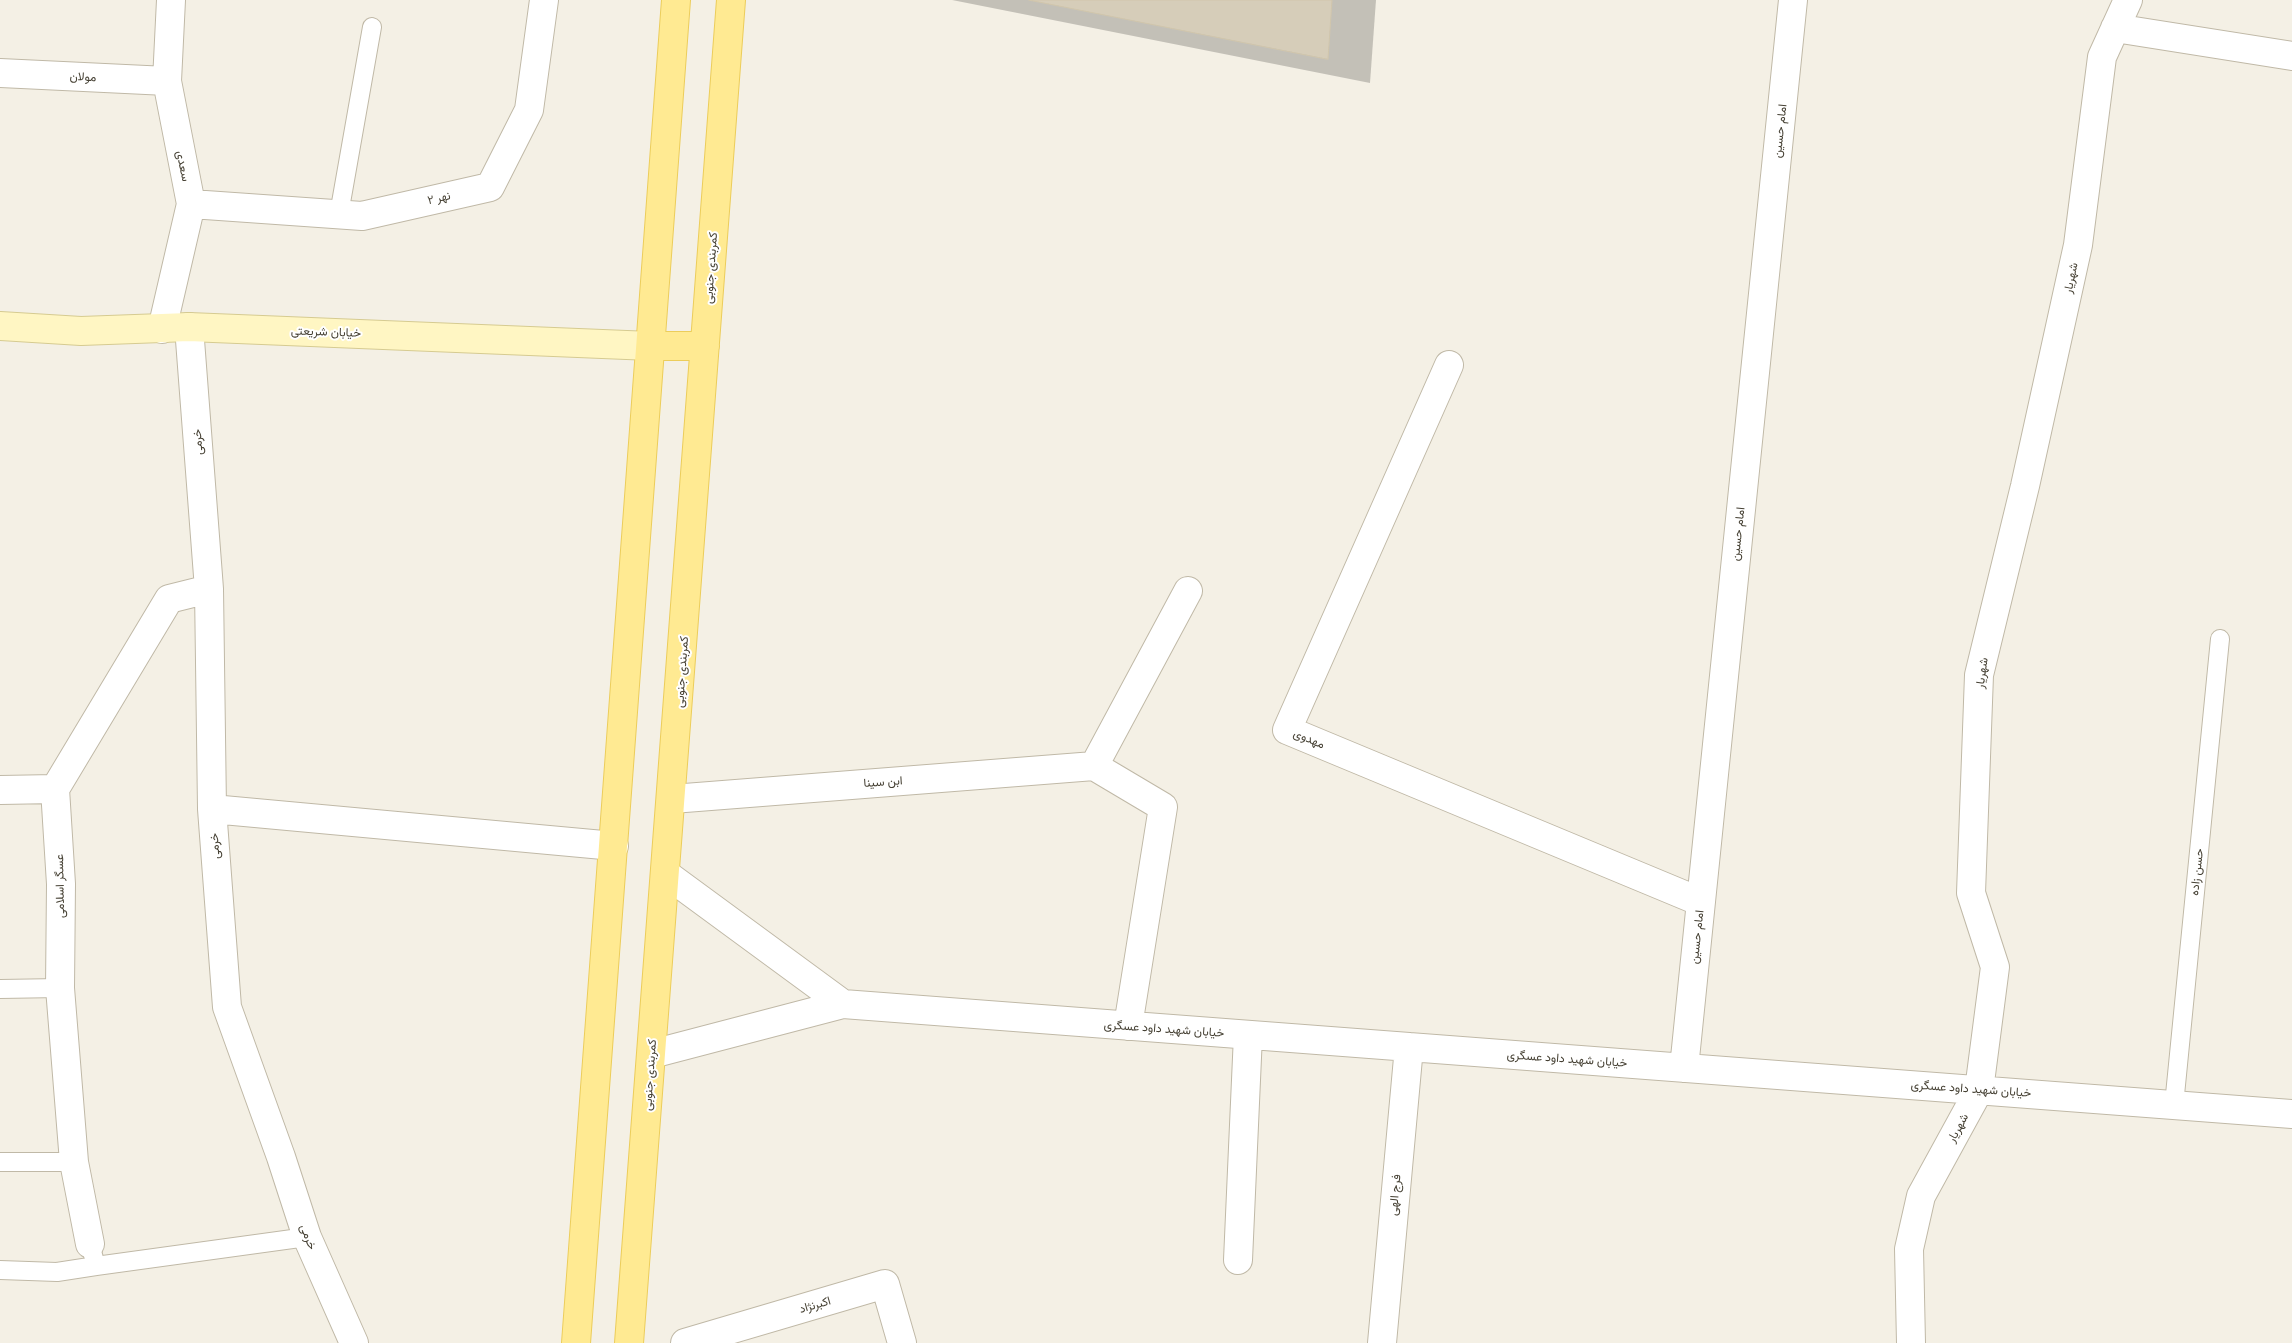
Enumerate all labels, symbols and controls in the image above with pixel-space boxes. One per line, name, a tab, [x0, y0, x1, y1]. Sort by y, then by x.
street label: مولان	[69, 69, 97, 85]
street label: امام حسین	[1770, 103, 1790, 159]
street label: سعدی	[173, 149, 193, 183]
street label: نهر ۲	[426, 188, 452, 208]
street label: کمربندی جنوبی	[701, 232, 721, 304]
street label: شهریار	[2061, 261, 2081, 295]
street label: خیابان شریعتی	[291, 324, 361, 340]
street label: خرمی	[190, 428, 206, 456]
street label: امام حسین	[1728, 506, 1748, 562]
street label: کمربندی جنوبی	[672, 636, 692, 708]
street label: شهریار	[1973, 657, 1991, 689]
street label: مهدوی	[1291, 726, 1327, 752]
street label: ابن سینا	[863, 773, 903, 791]
street label: خرمی	[207, 832, 223, 860]
street label: حسن زاده	[2187, 848, 2207, 896]
street label: عسگر اسلامی	[52, 854, 68, 918]
street label: امام حسین	[1687, 909, 1707, 965]
street label: خیابان شهید داود عسگری	[1103, 1018, 1225, 1040]
street label: کمربندی جنوبی	[640, 1039, 660, 1111]
street label: خیابان شهید داود عسگری	[1506, 1048, 1628, 1070]
street label: خیابان شهید داود عسگری	[1910, 1078, 2032, 1100]
street label: شهریار	[1944, 1111, 1972, 1145]
street label: فرج الهی	[1386, 1174, 1404, 1216]
street label: خرمی	[297, 1222, 319, 1252]
street label: اکبرنژاد	[798, 1294, 832, 1316]

